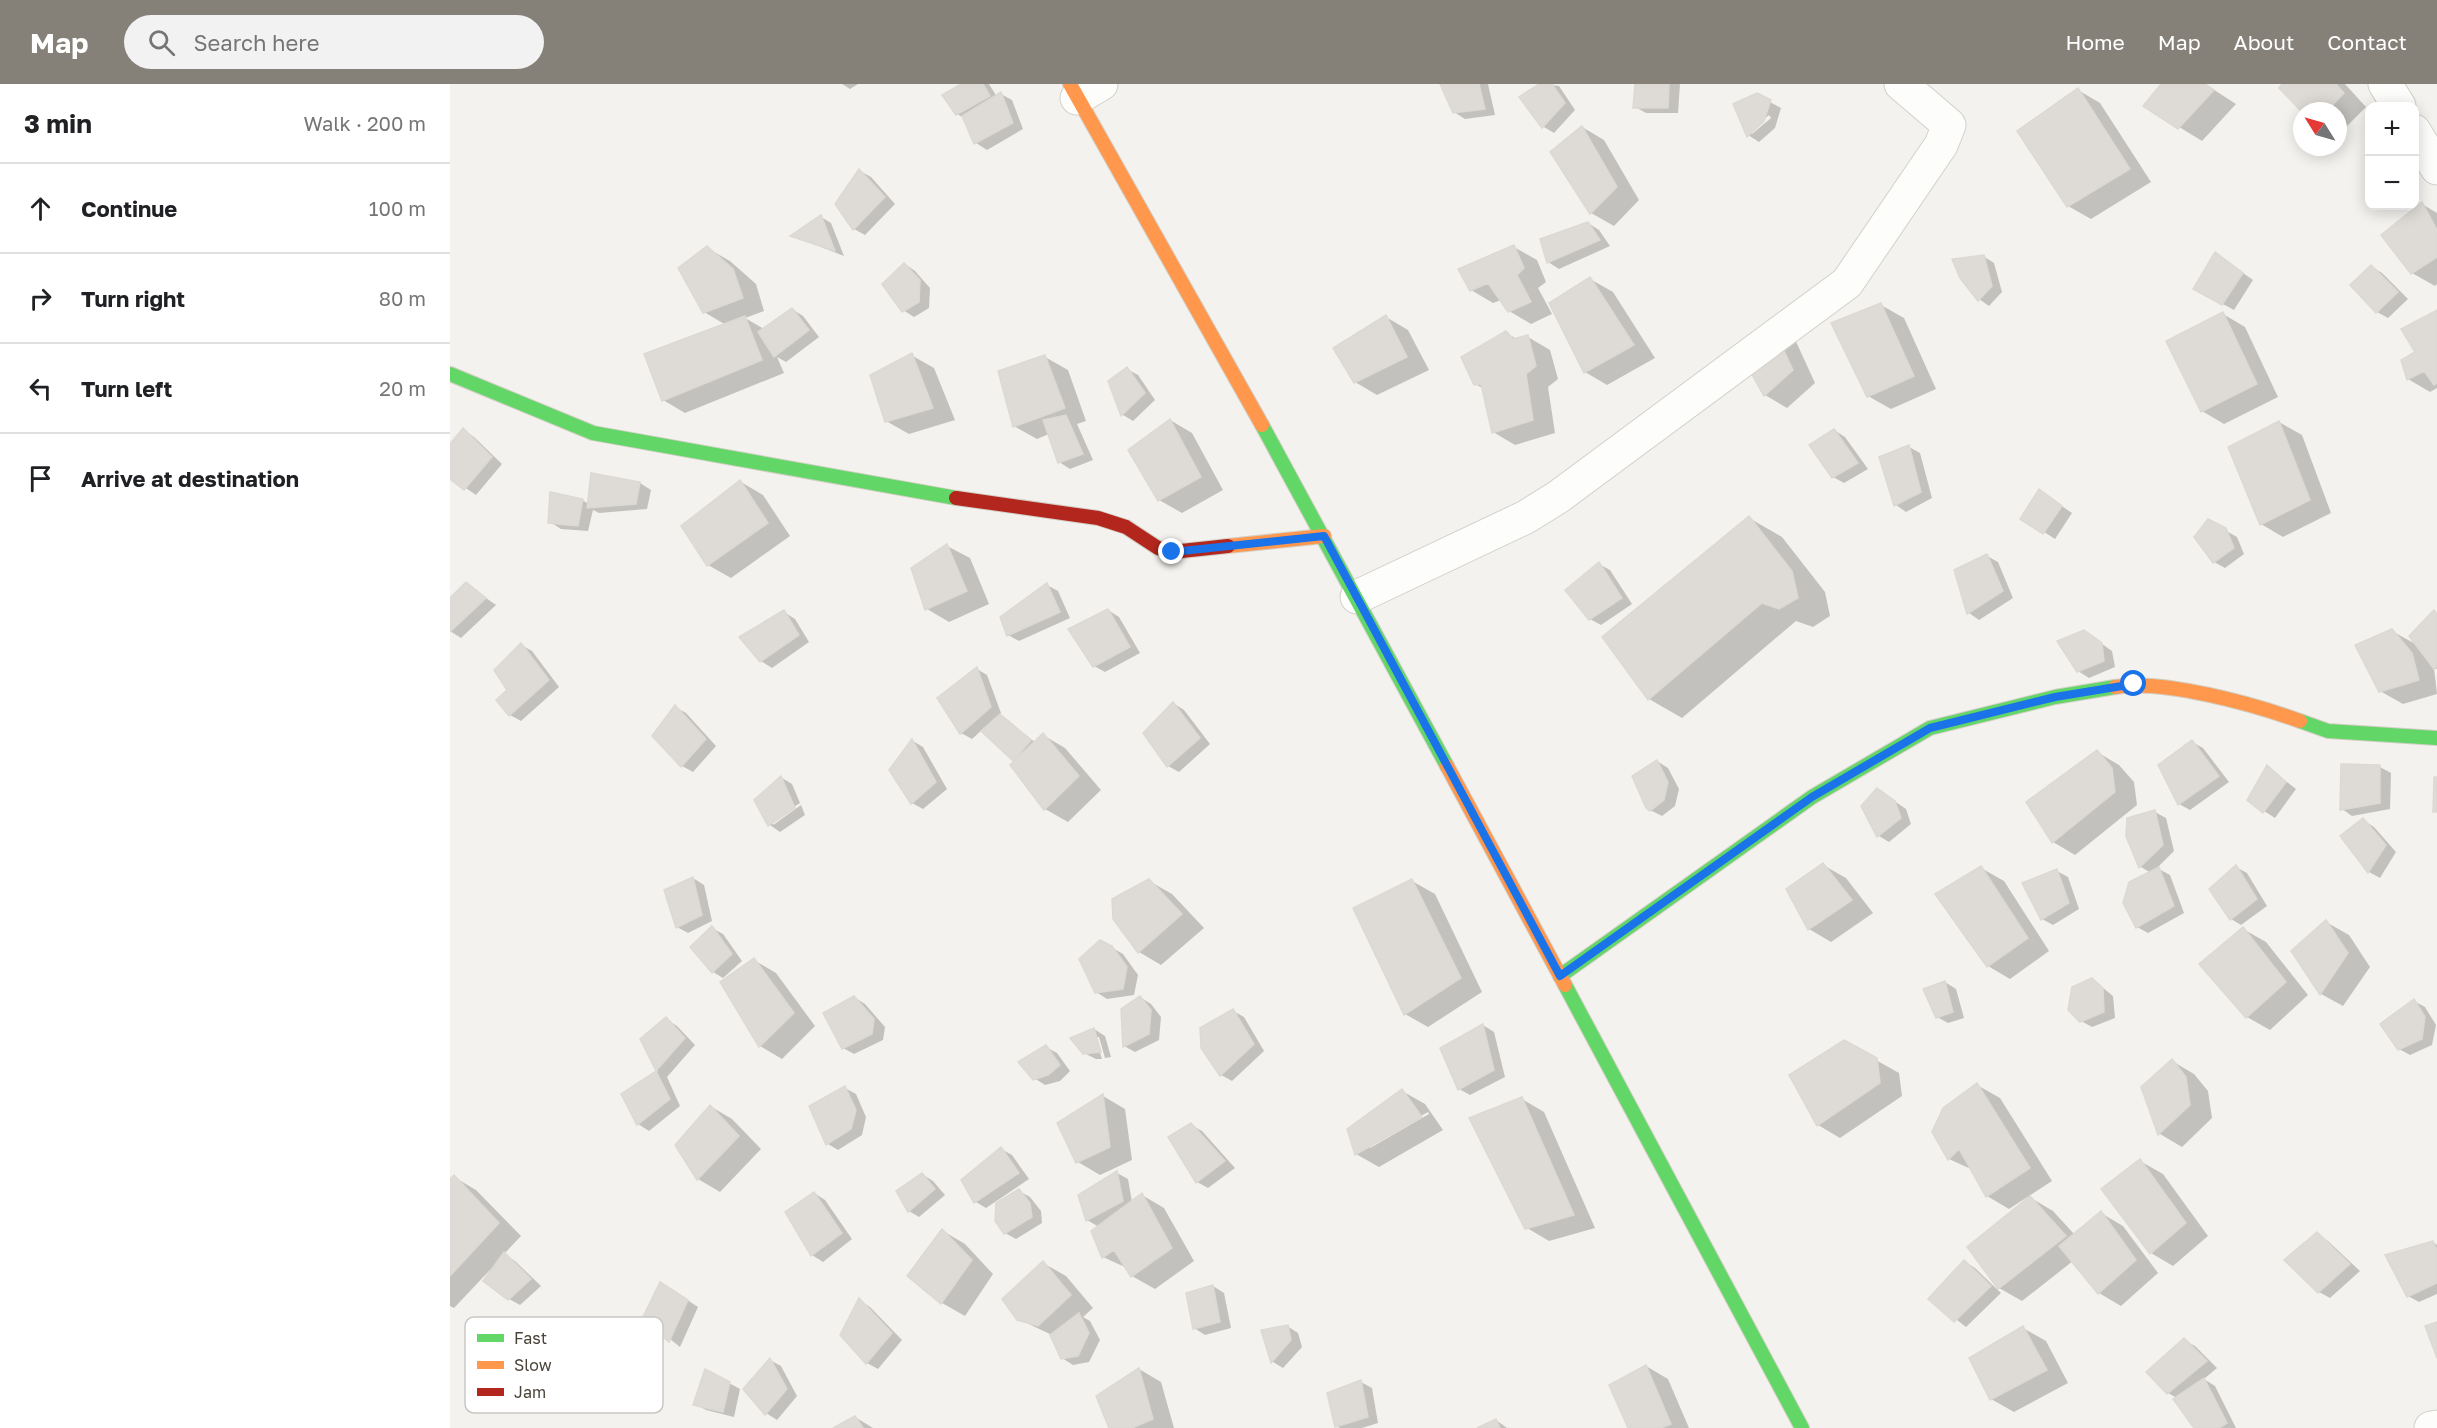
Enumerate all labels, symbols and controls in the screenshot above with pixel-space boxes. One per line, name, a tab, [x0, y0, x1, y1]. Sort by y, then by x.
search box	[124, 15, 544, 69]
text: Map	[30, 26, 88, 59]
icon: search	[145, 26, 178, 59]
text: Search here	[193, 29, 319, 56]
text: Home	[2065, 29, 2125, 55]
text: Map	[2158, 29, 2201, 55]
text: About	[2234, 29, 2294, 55]
text: Contact	[2327, 29, 2407, 55]
north arrow	[2293, 102, 2347, 156]
map controls	[2365, 102, 2419, 210]
button: +	[2365, 102, 2419, 156]
text: 3 min	[24, 108, 92, 139]
text: Walk · 200 m	[304, 111, 426, 135]
button: −	[2365, 156, 2419, 210]
icon: ahead	[24, 192, 57, 225]
text: Continue	[81, 195, 177, 222]
text: 100 m	[369, 196, 426, 220]
icon: right	[24, 282, 57, 315]
text: Turn right	[81, 285, 185, 312]
text: 80 m	[379, 286, 426, 310]
icon: left	[24, 372, 57, 405]
text: Turn left	[81, 375, 172, 402]
text: 20 m	[379, 376, 426, 400]
icon: arrive	[24, 462, 57, 495]
text: Arrive at destination	[81, 465, 299, 492]
route end	[1158, 538, 1184, 564]
route start	[2120, 670, 2146, 696]
legend	[465, 1317, 663, 1413]
text: Fast	[514, 1328, 547, 1348]
text: Slow	[514, 1355, 552, 1375]
text: Jam	[514, 1382, 546, 1402]

